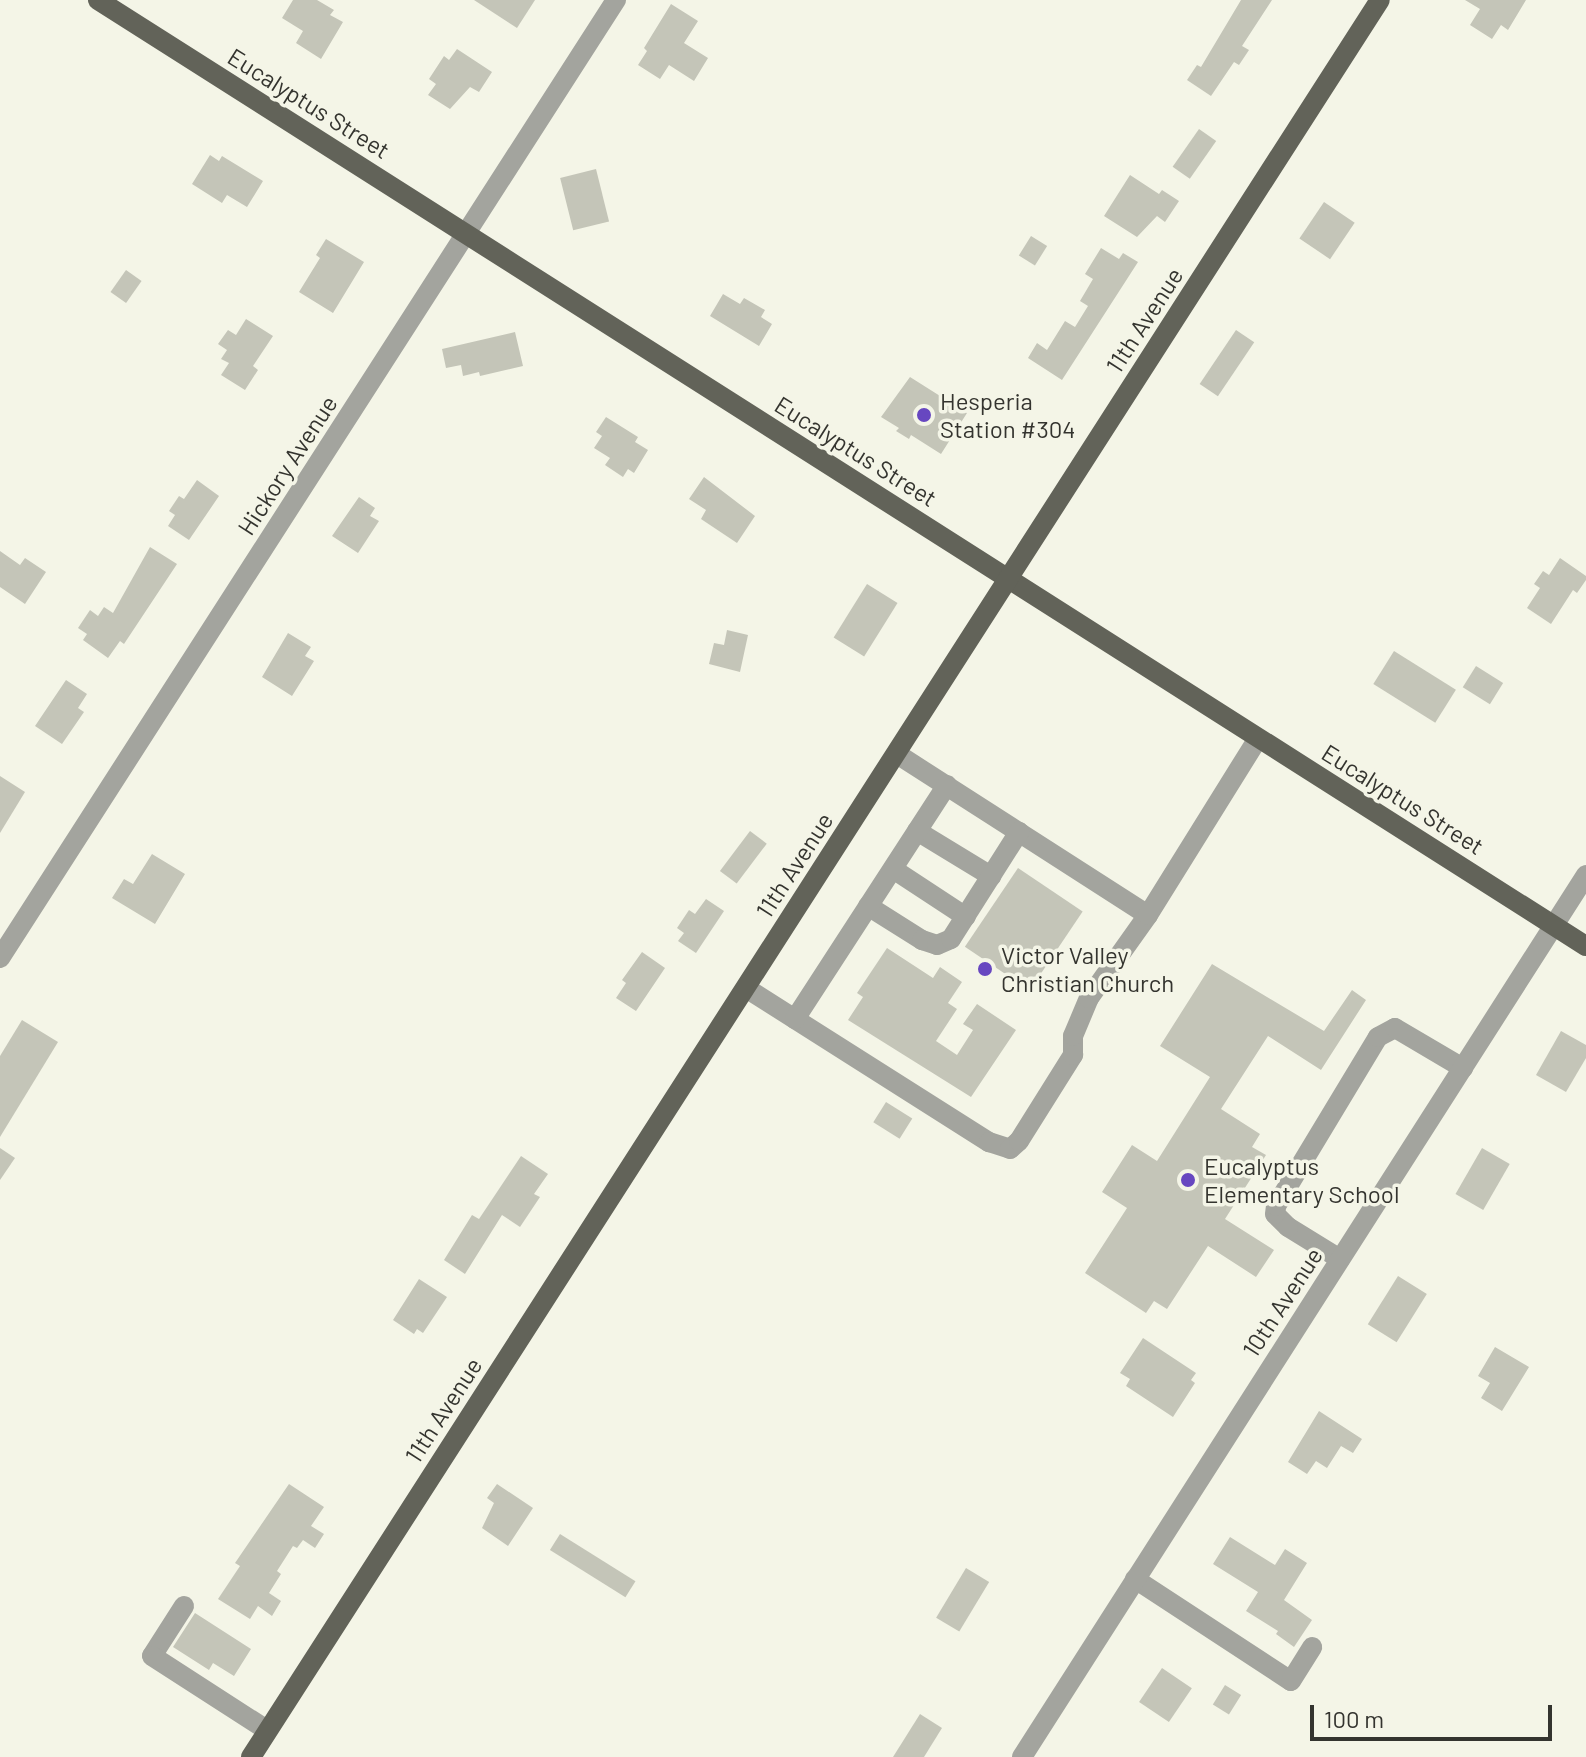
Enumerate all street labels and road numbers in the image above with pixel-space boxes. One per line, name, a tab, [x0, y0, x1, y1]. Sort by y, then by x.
street label: Eucalyptus Street	[223, 42, 395, 164]
street label: 11th Avenue	[1099, 262, 1189, 378]
street label: Hickory Avenue	[231, 390, 343, 540]
street label: Eucalyptus Street	[770, 390, 942, 512]
street label: Eucalyptus Street	[1317, 738, 1489, 860]
street label: 11th Avenue	[749, 807, 839, 923]
street label: 10th Avenue	[1236, 1242, 1328, 1362]
street label: 11th Avenue	[398, 1352, 488, 1468]

